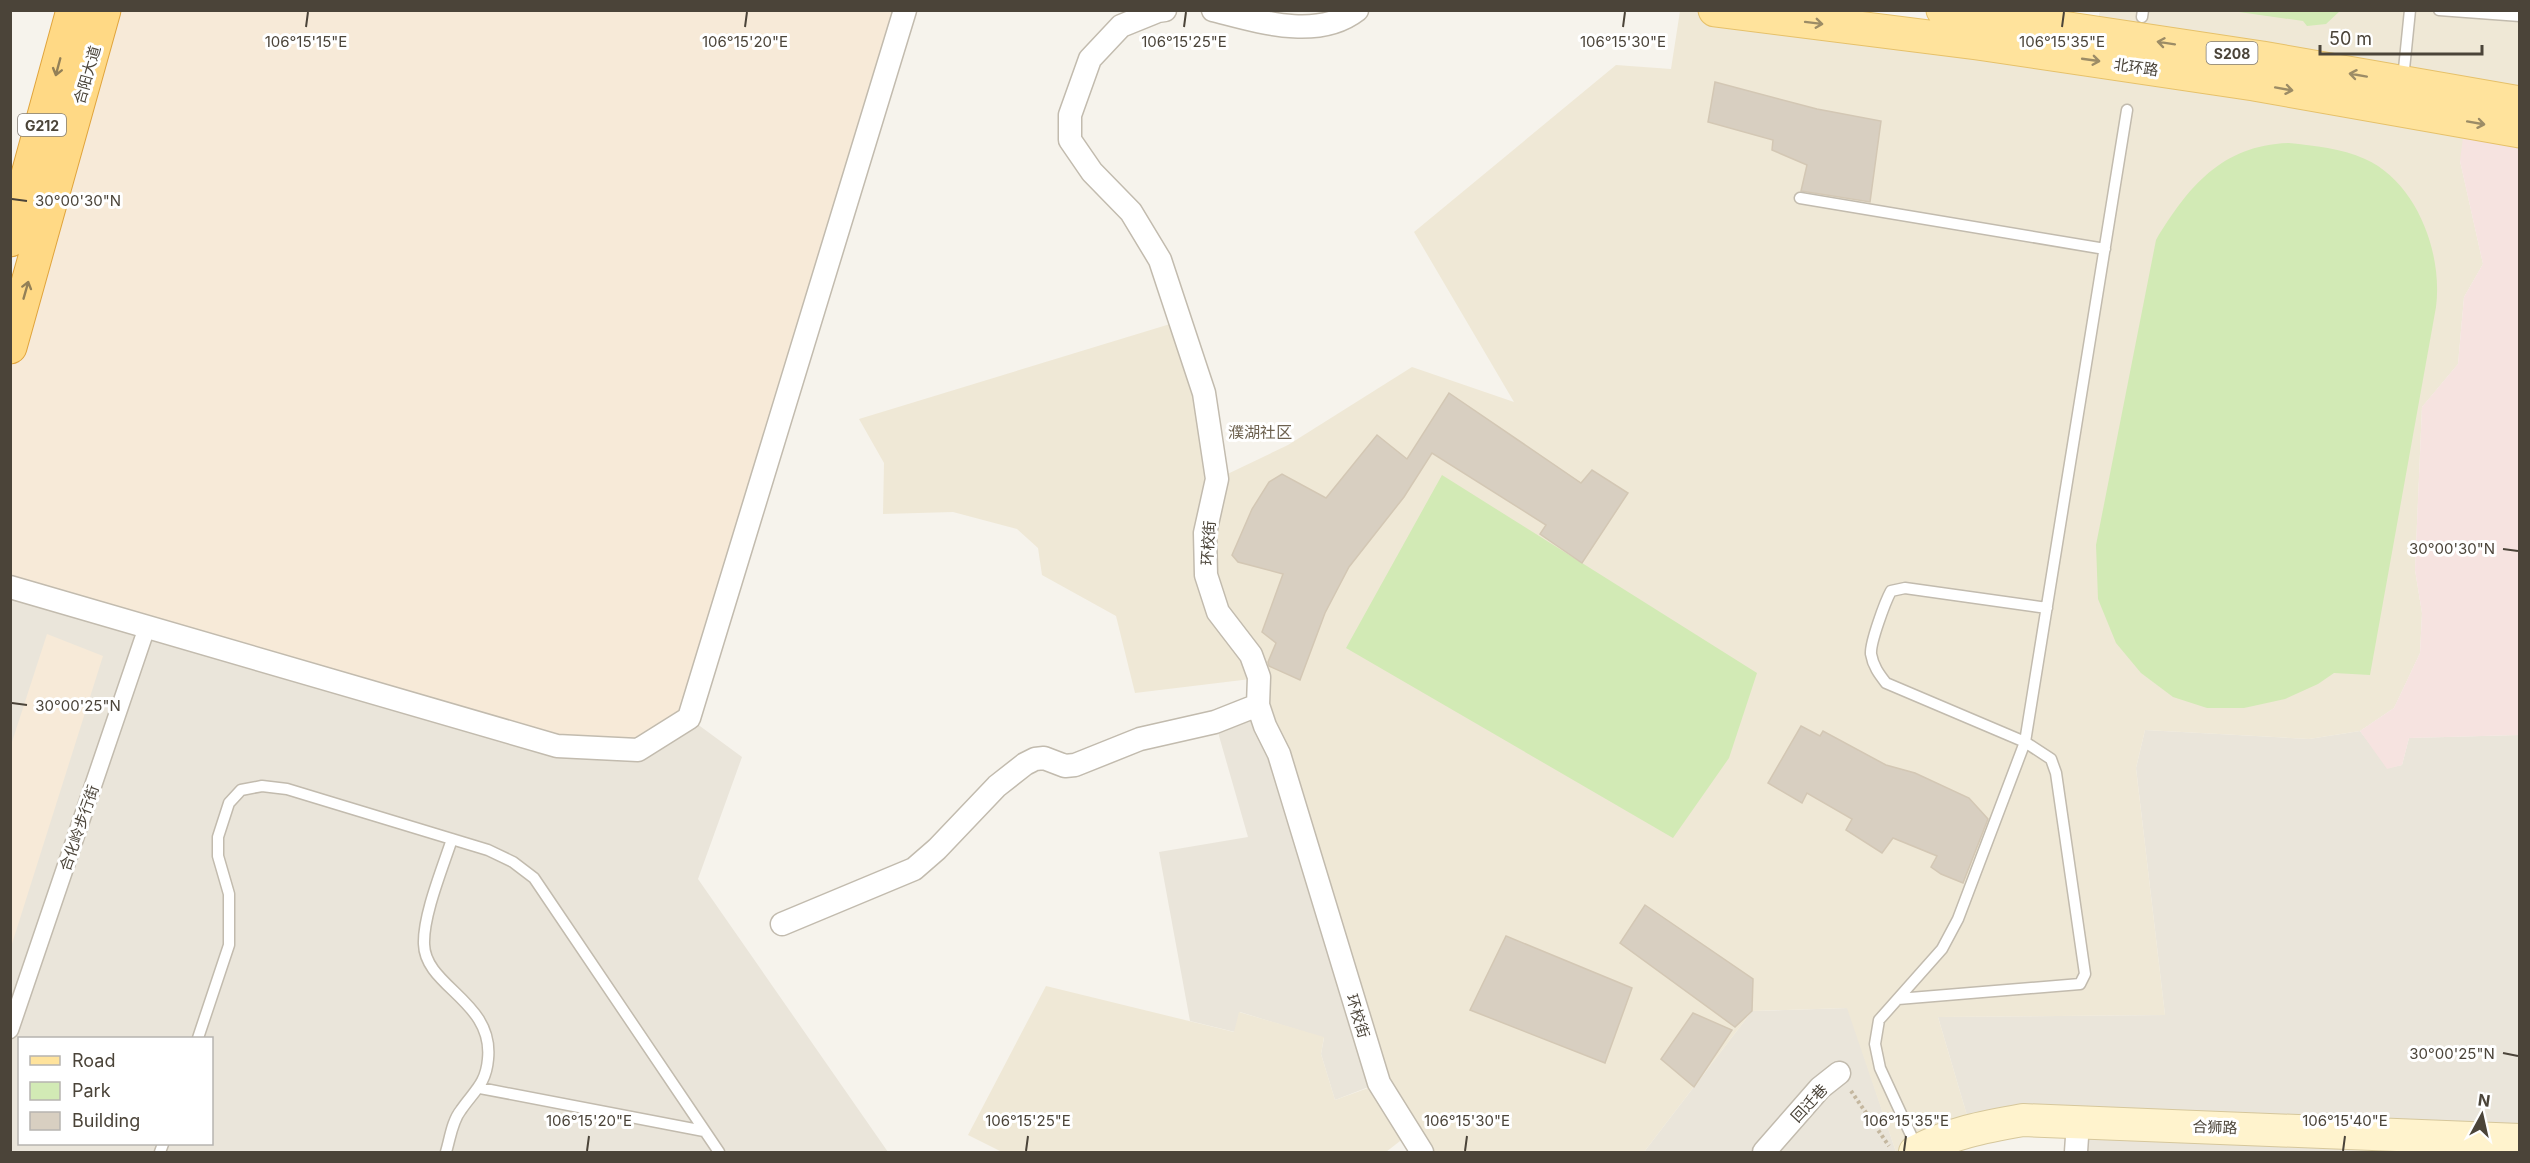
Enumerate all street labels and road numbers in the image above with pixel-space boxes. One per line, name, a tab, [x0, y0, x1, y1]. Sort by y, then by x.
road number: S208	[2206, 42, 2258, 64]
street label: 合阳大道	[70, 44, 104, 106]
street label: 北环路	[2112, 54, 2160, 80]
road number: G212	[18, 114, 66, 136]
street label: 环校街	[1197, 520, 1219, 566]
street label: 合化岭步行街	[55, 782, 103, 874]
street label: 环校街	[1342, 992, 1374, 1040]
street label: 回迁巷	[1787, 1080, 1831, 1126]
street label: 合狮路	[2192, 1117, 2238, 1137]

